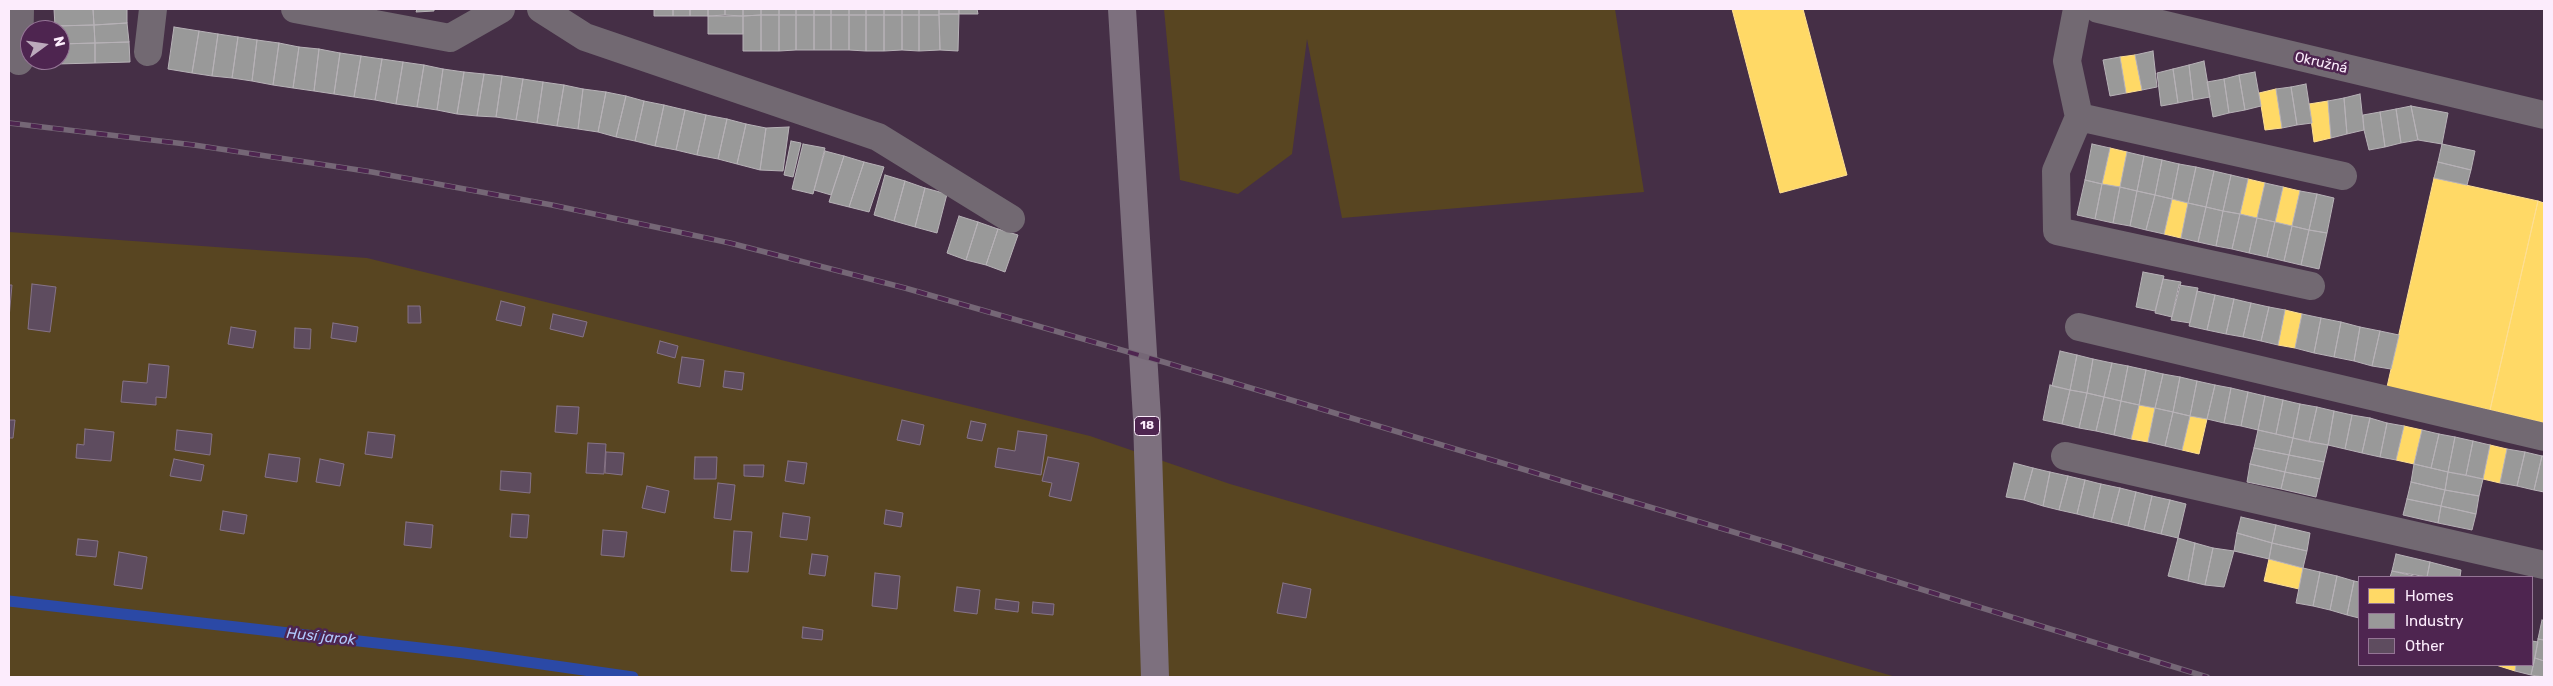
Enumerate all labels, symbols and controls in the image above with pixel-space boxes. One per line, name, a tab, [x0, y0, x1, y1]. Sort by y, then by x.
north arrow	[20, 20, 70, 70]
text: N	[50, 35, 69, 48]
street label: Okružná	[2293, 49, 2349, 77]
road number: 18	[1134, 416, 1160, 436]
legend	[2358, 576, 2533, 666]
text: Homes	[2405, 587, 2454, 605]
text: Industry	[2405, 612, 2464, 630]
water label: Husí jarok	[286, 624, 356, 650]
text: Other	[2405, 637, 2444, 655]

